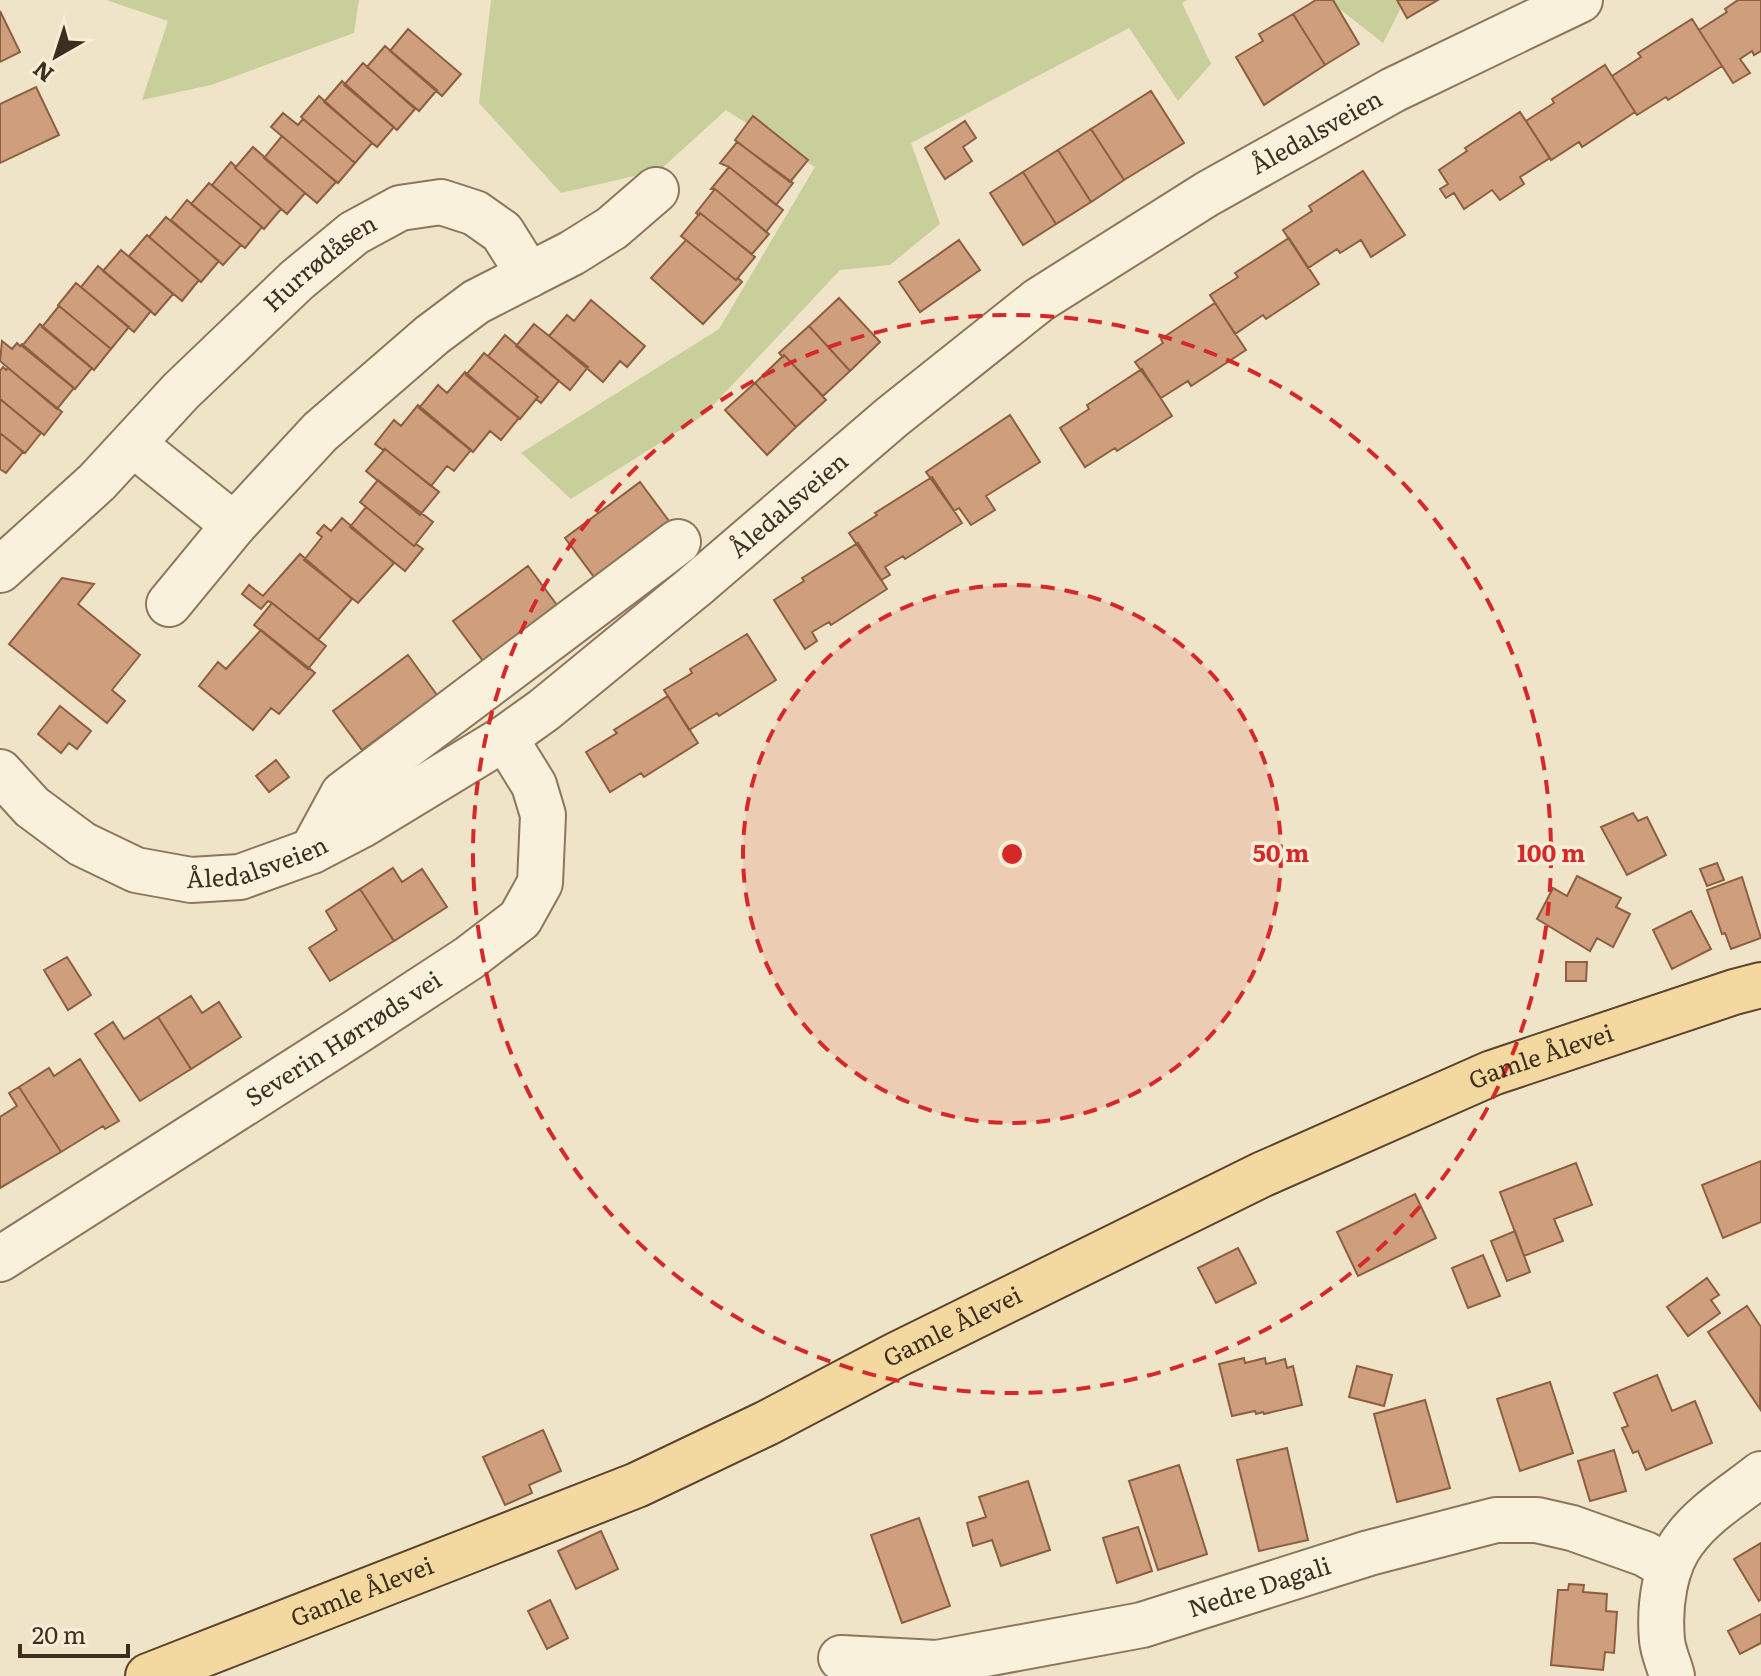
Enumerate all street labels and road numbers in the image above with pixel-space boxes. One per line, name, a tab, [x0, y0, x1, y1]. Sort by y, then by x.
street label: Åledalsveien	[1243, 79, 1388, 181]
street label: Hurrødåsen	[254, 204, 382, 319]
street label: Åledalsveien	[720, 443, 854, 565]
street label: Åledalsveien	[185, 826, 333, 895]
street label: Severin Hørrøds vei	[238, 961, 447, 1113]
street label: Gamle Ålevei	[1462, 1014, 1617, 1096]
street label: Gamle Ålevei	[876, 1276, 1027, 1374]
street label: Gamle Ålevei	[285, 1546, 438, 1634]
street label: Nedre Dagali	[1183, 1546, 1335, 1624]

